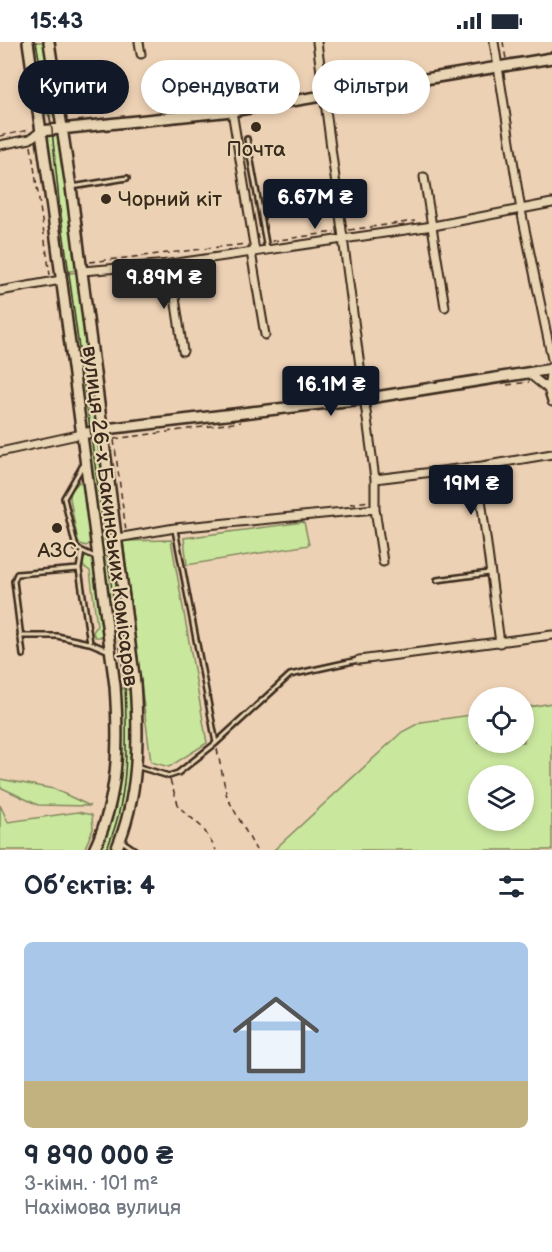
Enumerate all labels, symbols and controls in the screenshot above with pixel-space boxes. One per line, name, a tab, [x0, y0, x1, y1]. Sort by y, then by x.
text: 15:43	[30, 8, 83, 35]
chip: Купити	[18, 60, 129, 114]
chip: Орендувати	[141, 60, 300, 114]
chip: Фільтри	[312, 60, 430, 114]
marker: Почта	[249, 120, 263, 134]
place label: Почта	[226, 137, 286, 162]
pin: 6.67M ₴	[260, 179, 370, 230]
text: 6.67M ₴	[277, 186, 353, 210]
place label: Чорний кіт	[118, 187, 222, 212]
marker: Чорний кіт	[99, 192, 113, 206]
pin: 9.89M ₴	[109, 259, 219, 310]
text: 9.89M ₴	[126, 266, 202, 290]
street label: вулиця 26-х Бакинських Комісаров	[77, 344, 143, 688]
pin: 16.1M ₴	[276, 366, 386, 417]
text: 16.1M ₴	[296, 373, 366, 397]
pin: 19M ₴	[429, 465, 513, 516]
text: 19M ₴	[443, 472, 499, 496]
marker: АЗС	[50, 521, 64, 535]
place label: АЗС	[36, 538, 77, 563]
map controls	[468, 687, 534, 831]
button: locate	[468, 687, 534, 753]
button: layers	[468, 765, 534, 831]
icon: filters	[495, 870, 528, 903]
text: Об’єктів: 4	[24, 871, 155, 902]
icon: home	[222, 981, 330, 1089]
text: 9 890 000 ₴	[24, 1141, 173, 1172]
text: 3-кімн. · 101 m²	[24, 1172, 158, 1196]
text: Нахімова вулиця	[24, 1196, 181, 1220]

